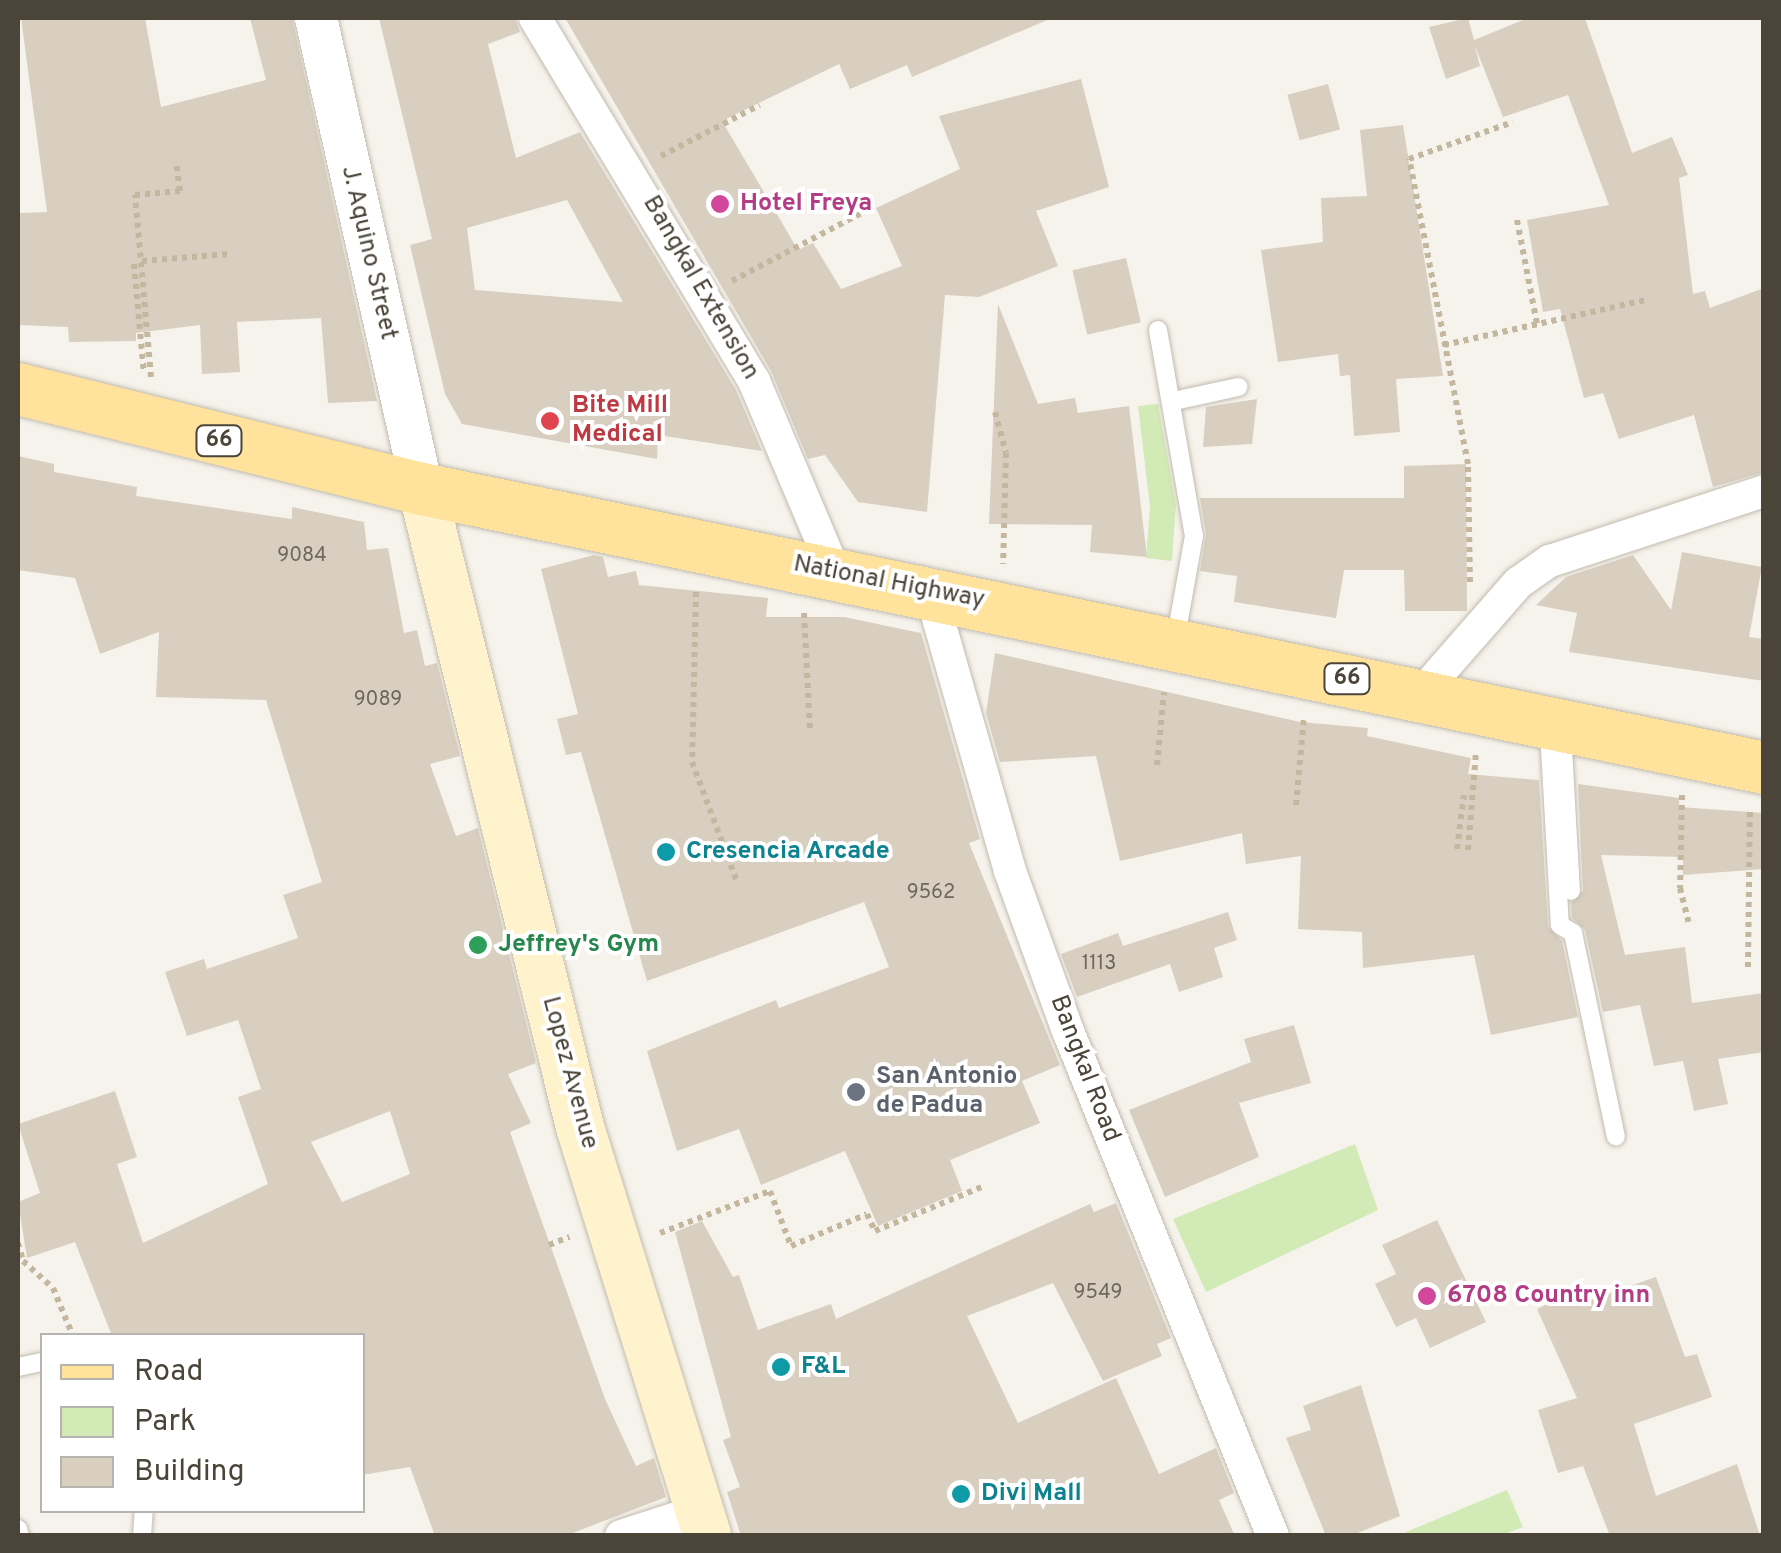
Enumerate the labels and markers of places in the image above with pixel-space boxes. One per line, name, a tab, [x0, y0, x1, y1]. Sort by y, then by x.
place label: Hotel Freya	[740, 189, 872, 219]
marker: Hotel Freya	[709, 193, 731, 215]
place label: Bite Mill Medical	[572, 392, 668, 451]
marker: Bite Mill Medical	[537, 408, 563, 434]
place label: Cresencia Arcade	[686, 837, 891, 867]
marker: Cresencia Arcade	[655, 841, 677, 863]
place label: Jeffrey's Gym	[498, 930, 659, 960]
marker: Jeffrey's Gym	[467, 934, 489, 956]
place label: San Antonio de Padua	[876, 1063, 1018, 1122]
marker: San Antonio de Padua	[845, 1081, 867, 1103]
place label: 6708 Country inn	[1447, 1281, 1650, 1311]
marker: 6708 Country inn	[1416, 1285, 1438, 1307]
place label: F&L	[801, 1352, 845, 1382]
marker: F&L	[770, 1356, 792, 1378]
place label: Divi Mall	[981, 1479, 1082, 1509]
marker: Divi Mall	[950, 1483, 972, 1505]

